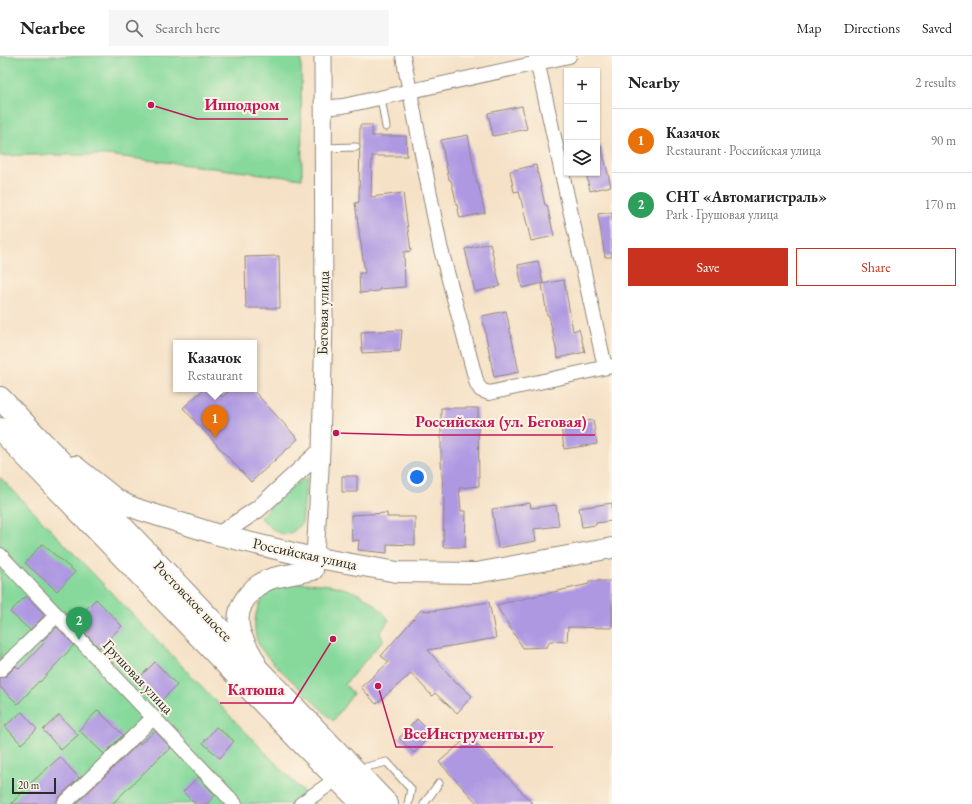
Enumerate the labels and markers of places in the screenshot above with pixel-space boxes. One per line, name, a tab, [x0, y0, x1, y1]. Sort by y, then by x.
callout: Ипподром	[197, 91, 288, 119]
pin: 1	[202, 405, 228, 438]
callout: Российская (ул. Беговая)	[408, 407, 595, 435]
pin: 2	[66, 607, 92, 640]
callout: Катюша	[220, 675, 293, 703]
callout: ВсеИнструменты.ру	[396, 719, 553, 747]

